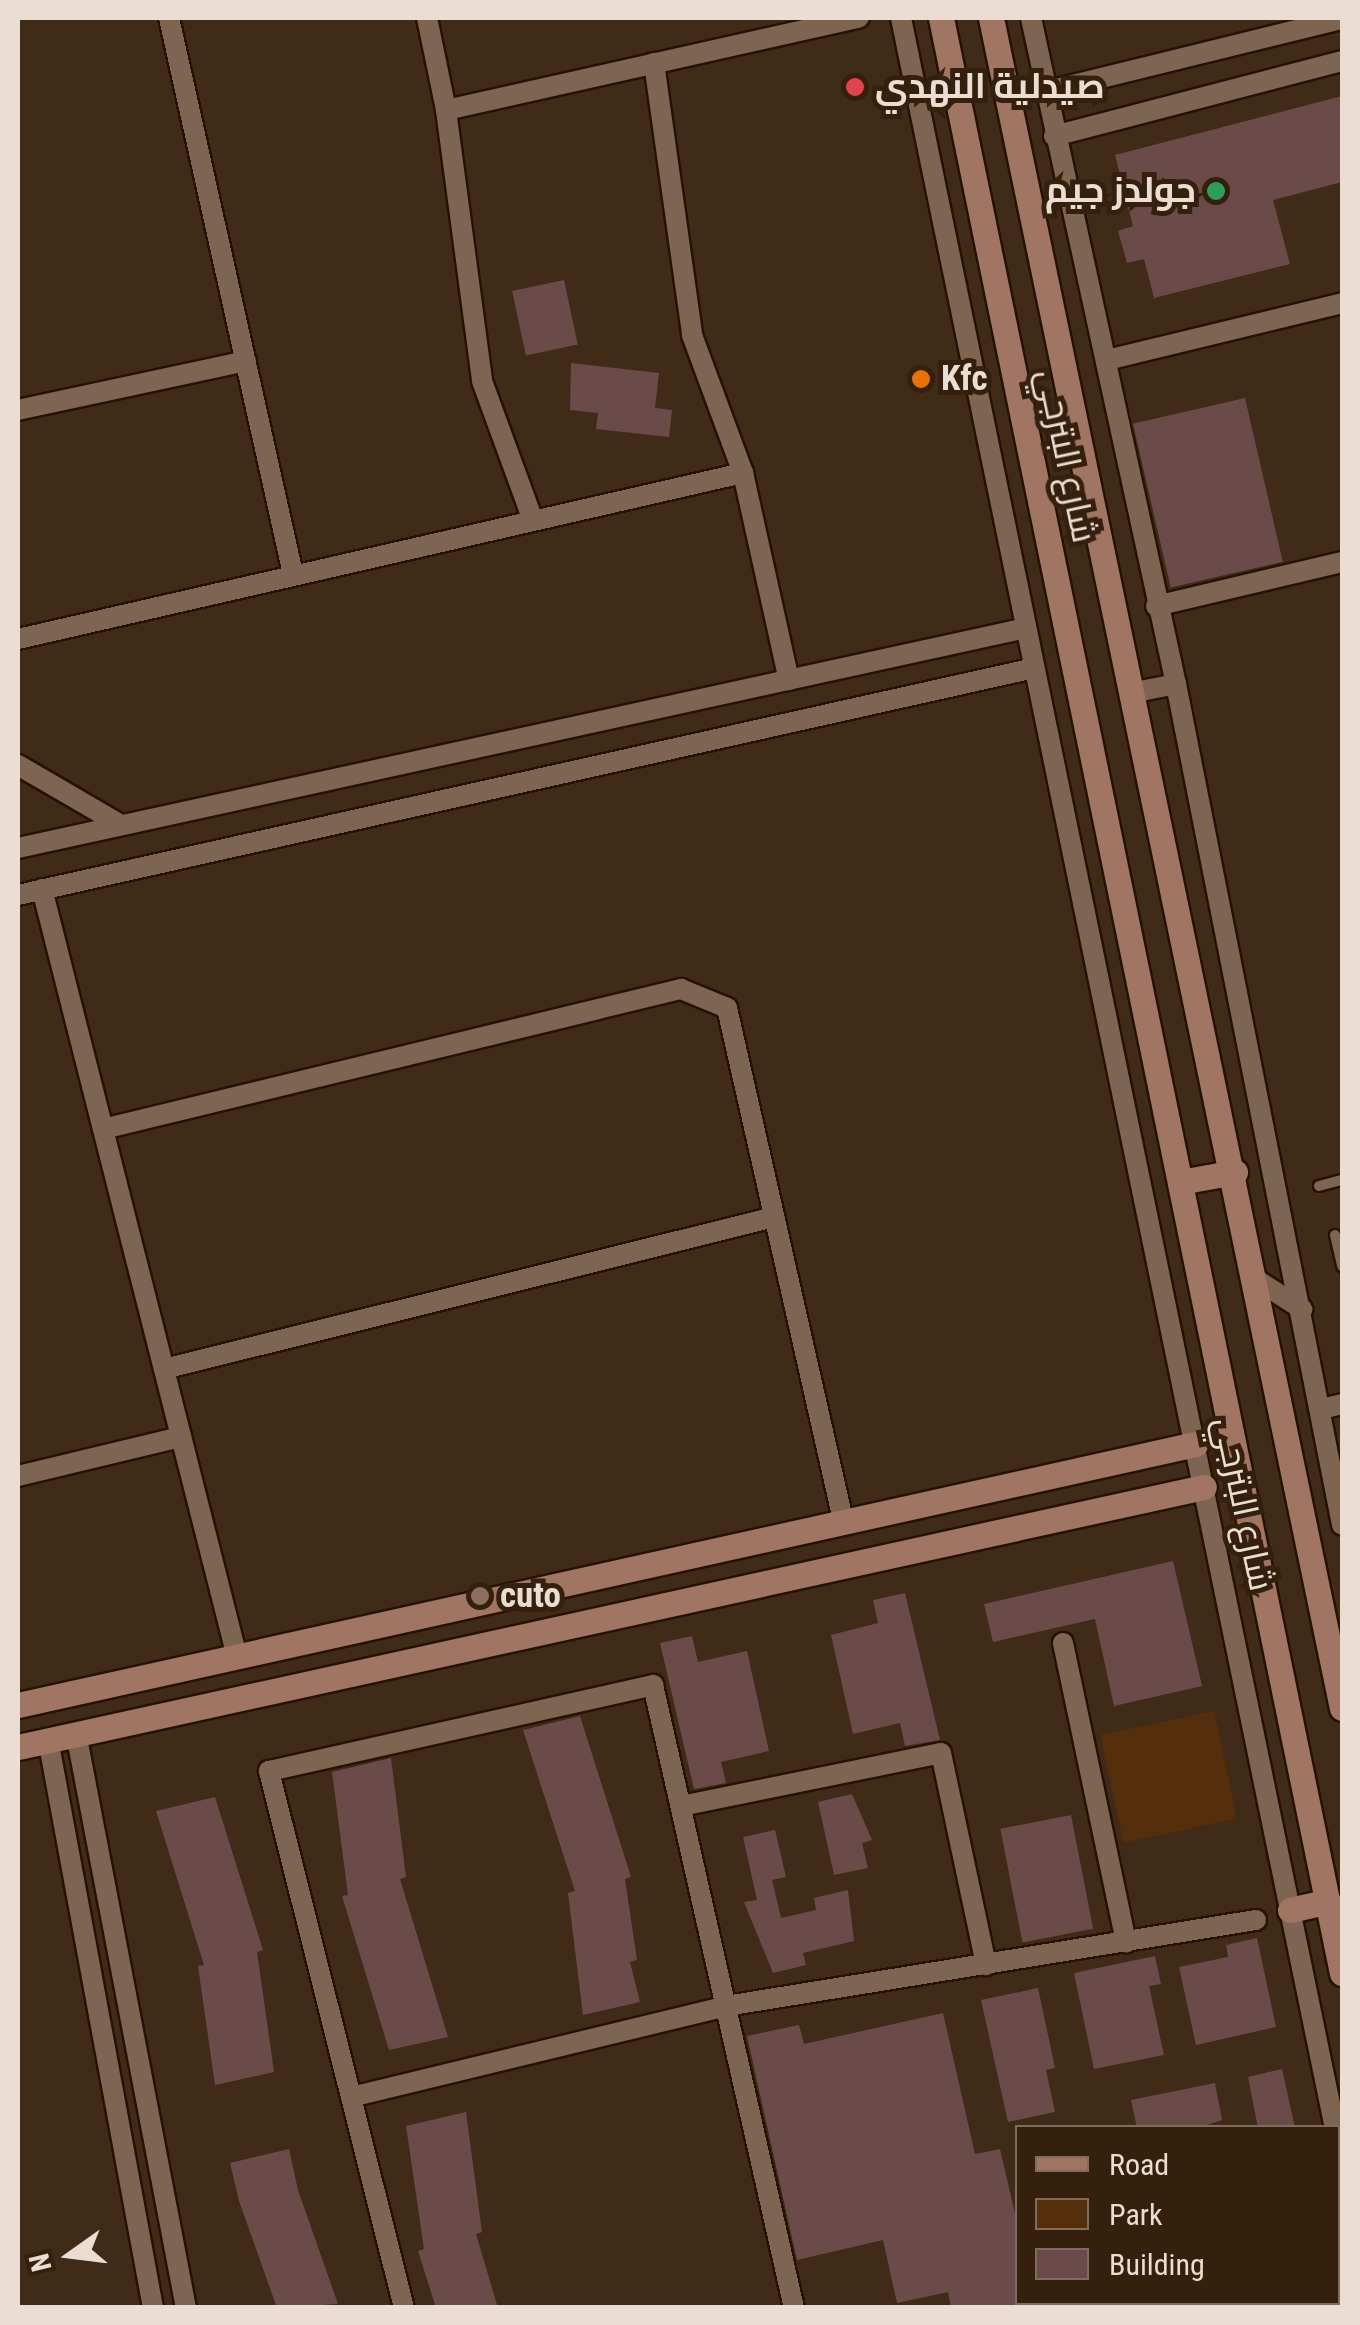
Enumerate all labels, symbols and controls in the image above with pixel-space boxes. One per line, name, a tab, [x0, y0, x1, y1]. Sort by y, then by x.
place label: صيدلية النهدي	[875, 66, 1105, 108]
marker: صيدلية النهدي	[844, 76, 866, 98]
place label: جولدز جيم	[1045, 170, 1196, 212]
marker: جولدز جيم	[1205, 180, 1227, 202]
place label: Kfc	[941, 358, 988, 400]
street label: شارع البترجي	[1027, 365, 1105, 547]
marker: Kfc	[910, 368, 932, 390]
street label: شارع البترجي	[1204, 1413, 1282, 1595]
place label: cuto	[500, 1575, 561, 1617]
marker: cuto	[469, 1585, 491, 1607]
legend	[1015, 2125, 1340, 2305]
text: Road	[1109, 2147, 1169, 2182]
text: Park	[1109, 2197, 1163, 2232]
north arrow	[20, 2205, 120, 2305]
text: Building	[1109, 2247, 1205, 2282]
text: N	[22, 2250, 58, 2275]

